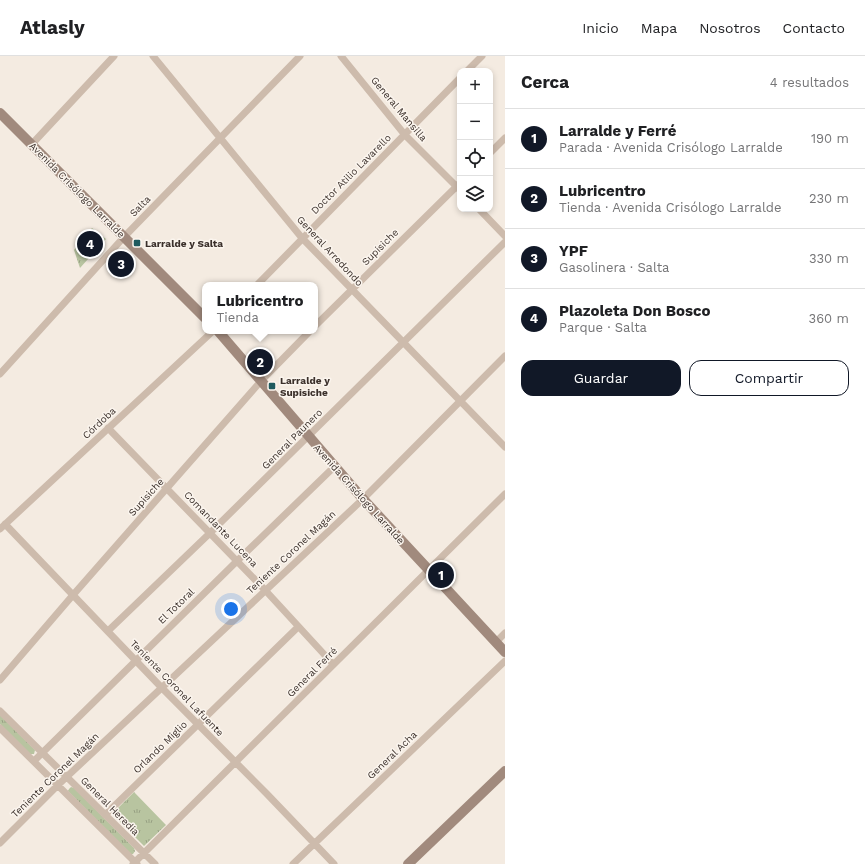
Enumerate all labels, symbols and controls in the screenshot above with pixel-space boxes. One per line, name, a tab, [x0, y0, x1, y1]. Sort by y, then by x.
text: Atlasly	[20, 16, 85, 39]
text: Inicio	[582, 20, 619, 36]
text: Mapa	[641, 20, 677, 36]
text: Nosotros	[699, 20, 761, 36]
text: Contacto	[783, 20, 845, 36]
map controls	[457, 68, 493, 212]
button: +	[457, 68, 493, 104]
text: Cerca	[521, 72, 569, 92]
street label: General Mansilla	[369, 75, 429, 144]
text: 4 resultados	[770, 75, 849, 90]
button: −	[457, 104, 493, 140]
text: Larralde y Ferré	[559, 122, 676, 140]
text: 1	[531, 131, 537, 146]
text: 190 m	[811, 131, 849, 146]
street label: Doctor Atilio Lavarello	[309, 132, 393, 216]
street label: Avenida Crisólogo Larralde	[27, 140, 127, 240]
button: locate	[457, 140, 493, 176]
text: Parada · Avenida Crisólogo Larralde	[559, 140, 783, 155]
button: layers	[457, 176, 493, 212]
text: Lubricentro	[559, 182, 646, 200]
text: 2	[530, 191, 538, 206]
text: 230 m	[809, 191, 849, 206]
street label: Salta	[127, 193, 153, 219]
text: Tienda · Avenida Crisólogo Larralde	[559, 200, 782, 215]
street label: General Arredondo	[295, 214, 365, 288]
street label: Supisiche	[360, 226, 401, 267]
pin: 4	[77, 229, 103, 259]
marker: Larralde y Salta	[132, 238, 142, 248]
place label: Larralde y Salta	[145, 238, 223, 249]
text: YPF	[559, 242, 588, 260]
pin: 3	[108, 249, 134, 279]
text: 3	[530, 251, 538, 266]
text: 330 m	[809, 251, 849, 266]
text: Gasolinera · Salta	[559, 260, 669, 275]
popup	[202, 282, 318, 334]
text: Lubricentro	[217, 292, 303, 310]
text: Plazoleta Don Bosco	[559, 302, 710, 320]
text: Tienda	[217, 310, 259, 325]
text: 4	[530, 311, 538, 326]
text: 360 m	[809, 311, 849, 326]
text: Parque · Salta	[559, 320, 647, 335]
pin: 2	[247, 347, 273, 377]
button: Guardar	[521, 360, 681, 396]
button: Compartir	[689, 360, 849, 396]
place label: Larralde y Supisiche	[280, 375, 330, 398]
marker: Larralde y Supisiche	[267, 381, 277, 391]
street label: Córdoba	[80, 405, 118, 441]
street label: General Paunero	[260, 407, 324, 471]
street label: Avenida Crisólogo Larralde	[311, 442, 407, 546]
street label: Supisiche	[126, 476, 166, 518]
street label: Comandante Lucena	[182, 489, 260, 569]
street label: Teniente Coronel Magán	[244, 508, 338, 596]
pin: 1	[428, 560, 454, 590]
street label: El Totoral	[156, 586, 196, 626]
your location	[221, 599, 241, 619]
street label: Teniente Coronel Lafuente	[128, 638, 226, 738]
street label: General Ferré	[285, 645, 339, 699]
street label: Orlando Miglio	[131, 719, 189, 775]
street label: General Acha	[365, 728, 419, 781]
street label: Teniente Coronel Magán	[9, 730, 101, 820]
street label: General Heredia	[79, 775, 142, 838]

